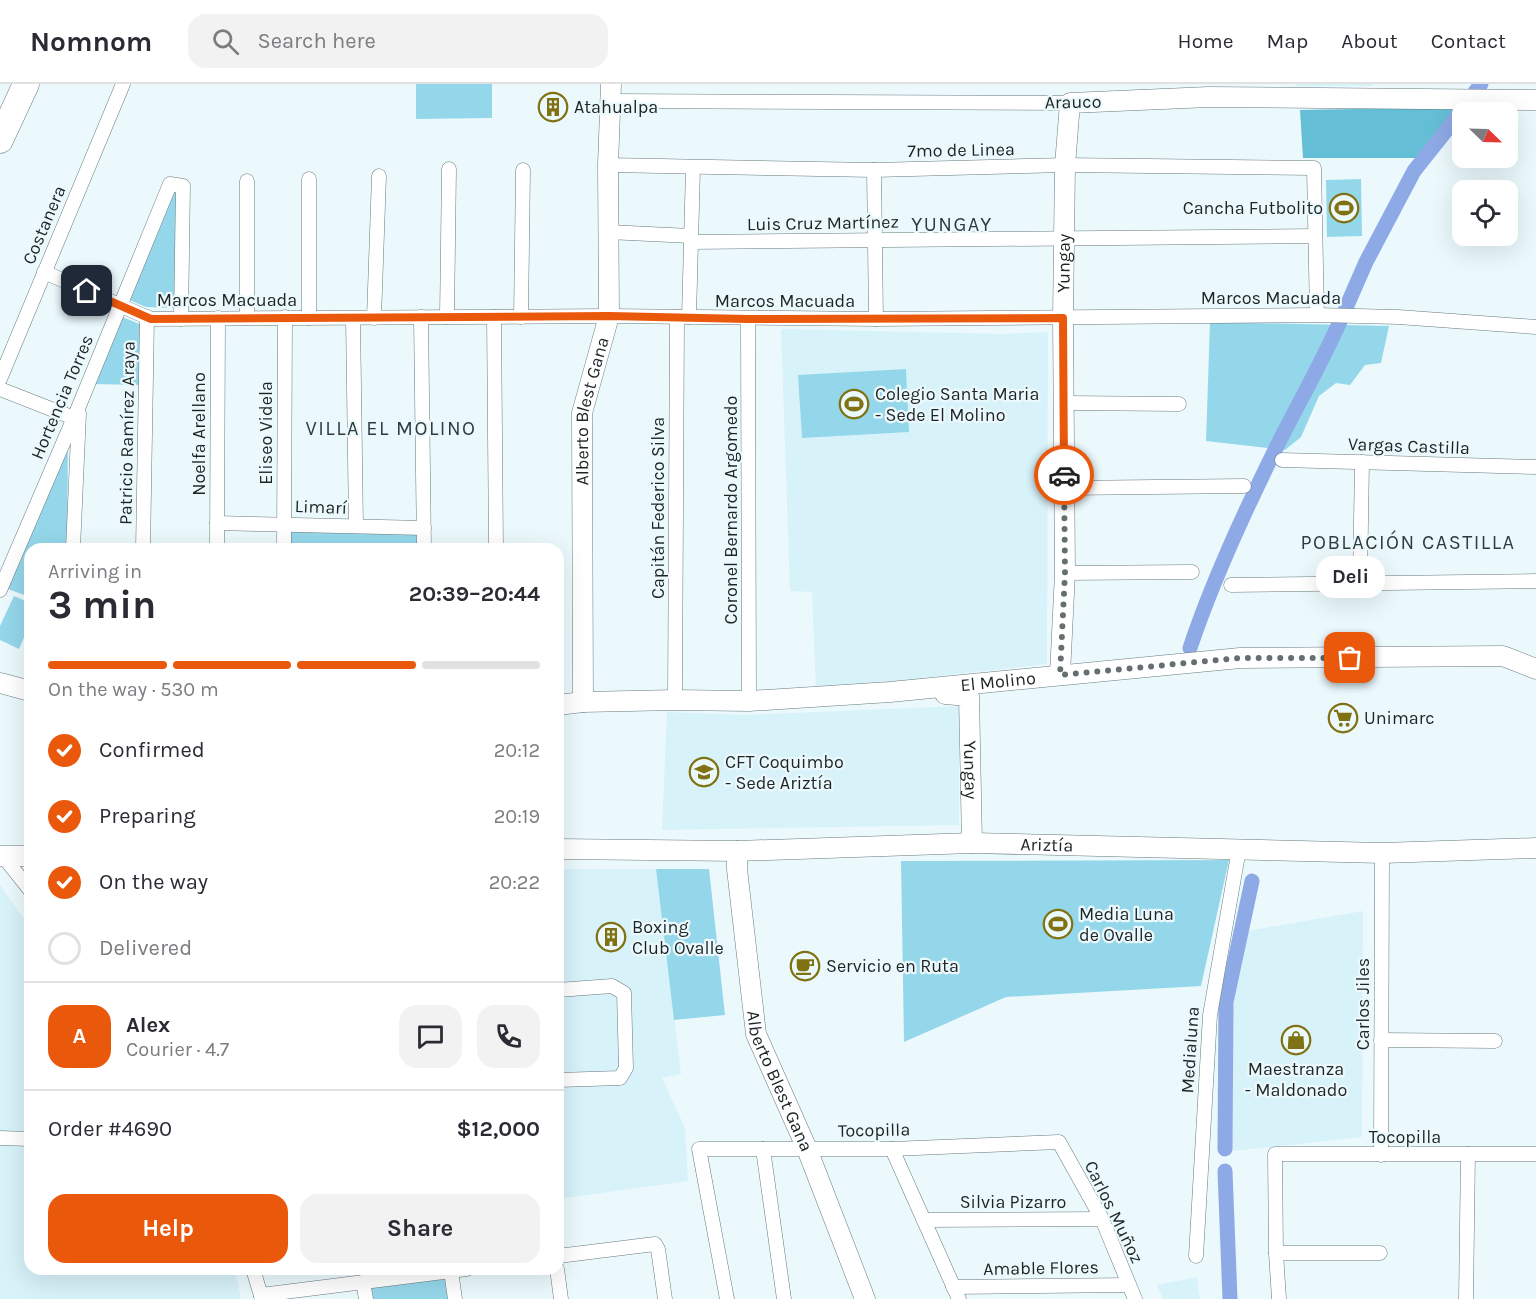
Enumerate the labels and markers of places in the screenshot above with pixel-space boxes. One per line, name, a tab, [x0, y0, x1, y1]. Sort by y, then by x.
building icon: Atahualpa	[537, 91, 569, 123]
place label: Atahualpa	[574, 96, 658, 118]
sports icon: Cancha Futbolito	[1328, 192, 1360, 224]
place label: Cancha Futbolito	[1183, 197, 1323, 219]
pin	[61, 265, 112, 316]
place label: Colegio Santa Maria - Sede El Molino	[875, 383, 1039, 426]
sports icon: Colegio Santa Maria - Sede El Molino	[838, 388, 870, 420]
callout: Deli	[1316, 556, 1384, 598]
pin	[1324, 632, 1375, 683]
supermarket icon: Unimarc	[1327, 702, 1359, 734]
place label: Unimarc	[1364, 707, 1435, 729]
place label: CFT Coquimbo - Sede Ariztía	[725, 751, 844, 794]
school or university icon: CFT Coquimbo - Sede Ariztía	[688, 756, 720, 788]
place label: Media Luna de Ovalle	[1079, 903, 1174, 946]
sports icon: Media Luna de Ovalle	[1042, 908, 1074, 940]
place label: Boxing Club Ovalle	[632, 916, 724, 959]
building icon: Boxing Club Ovalle	[595, 921, 627, 953]
cafe icon: Servicio en Ruta	[789, 950, 821, 982]
place label: Servicio en Ruta	[826, 955, 959, 977]
shop icon: Maestranza - Maldonado	[1280, 1024, 1312, 1056]
place label: Maestranza - Maldonado	[1245, 1058, 1347, 1101]

